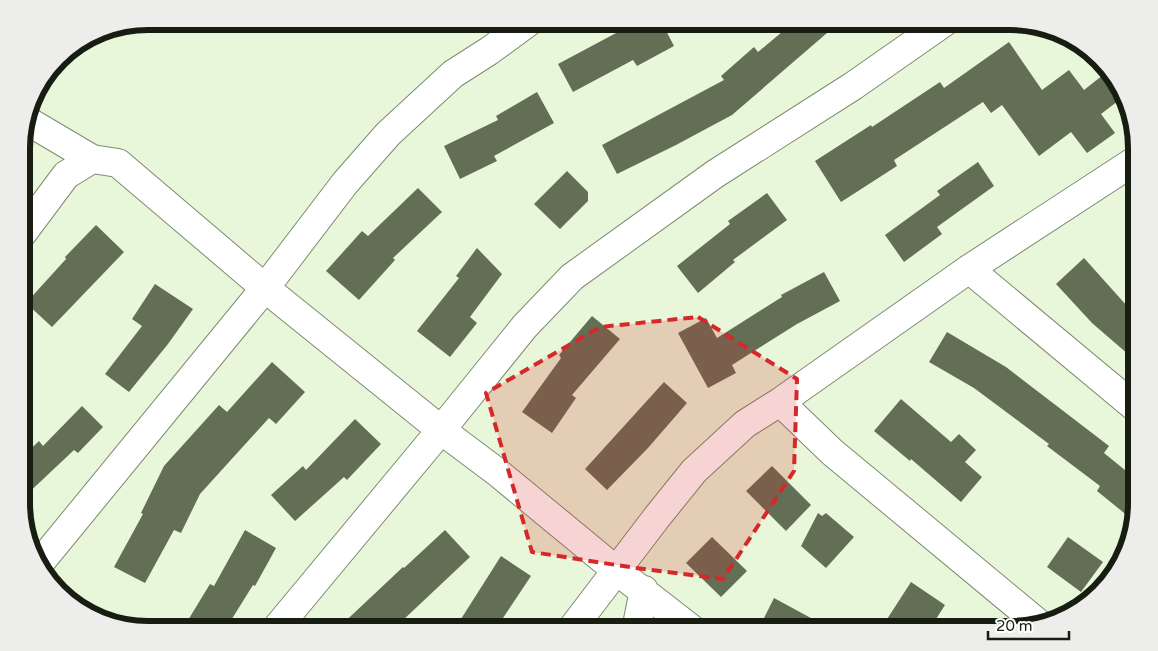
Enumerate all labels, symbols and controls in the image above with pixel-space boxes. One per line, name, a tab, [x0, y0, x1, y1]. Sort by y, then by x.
scale bar	[988, 608, 1069, 640]
text: 20 m	[996, 617, 1033, 635]

